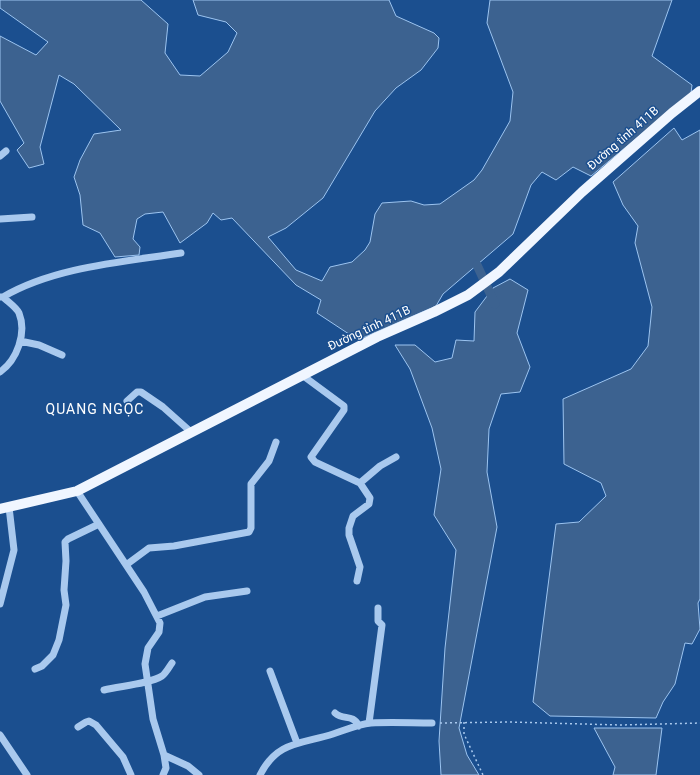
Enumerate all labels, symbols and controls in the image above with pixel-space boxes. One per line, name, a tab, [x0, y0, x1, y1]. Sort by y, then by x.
street label: Đường tỉnh 411B	[585, 103, 661, 173]
street label: Đường tỉnh 411B	[325, 303, 413, 353]
district label: QUANG NGỌC	[46, 401, 144, 417]

